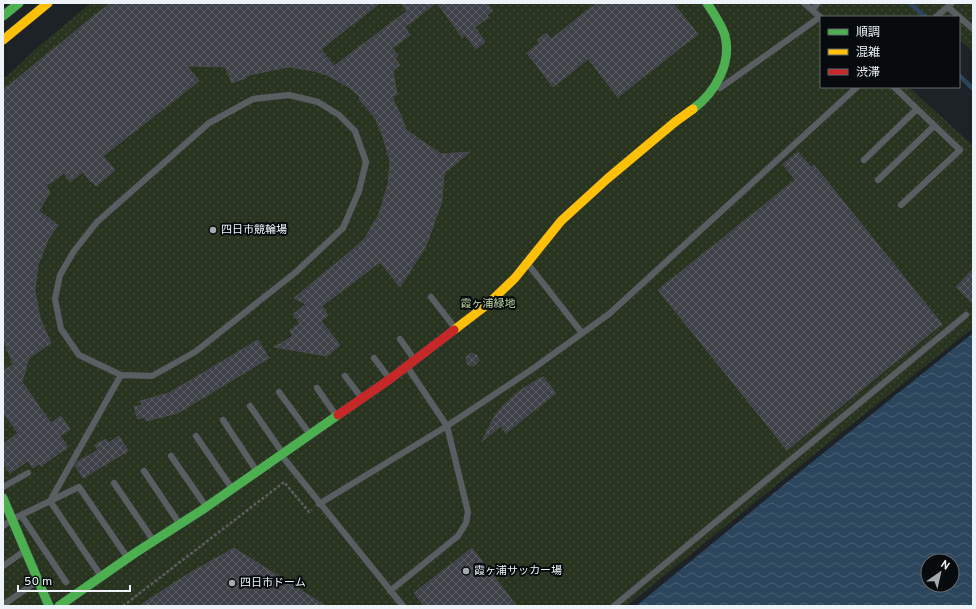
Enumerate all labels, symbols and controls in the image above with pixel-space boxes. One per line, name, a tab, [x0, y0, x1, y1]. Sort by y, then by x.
legend	[820, 16, 960, 88]
text: 順調	[856, 25, 880, 41]
text: 混雑	[856, 45, 880, 61]
text: 渋滞	[856, 65, 880, 81]
place label: 四日市競輪場	[221, 223, 287, 237]
marker: 四日市競輪場	[208, 225, 218, 235]
park label: 霞ヶ浦緑地	[461, 297, 516, 311]
north arrow	[920, 553, 960, 593]
text: N	[938, 558, 952, 574]
place label: 霞ヶ浦サッカー場	[474, 564, 562, 578]
marker: 霞ヶ浦サッカー場	[461, 566, 471, 576]
scale bar	[18, 567, 130, 593]
text: 50 m	[24, 574, 52, 590]
place label: 四日市ドーム	[240, 576, 306, 590]
marker: 四日市ドーム	[227, 578, 237, 588]

